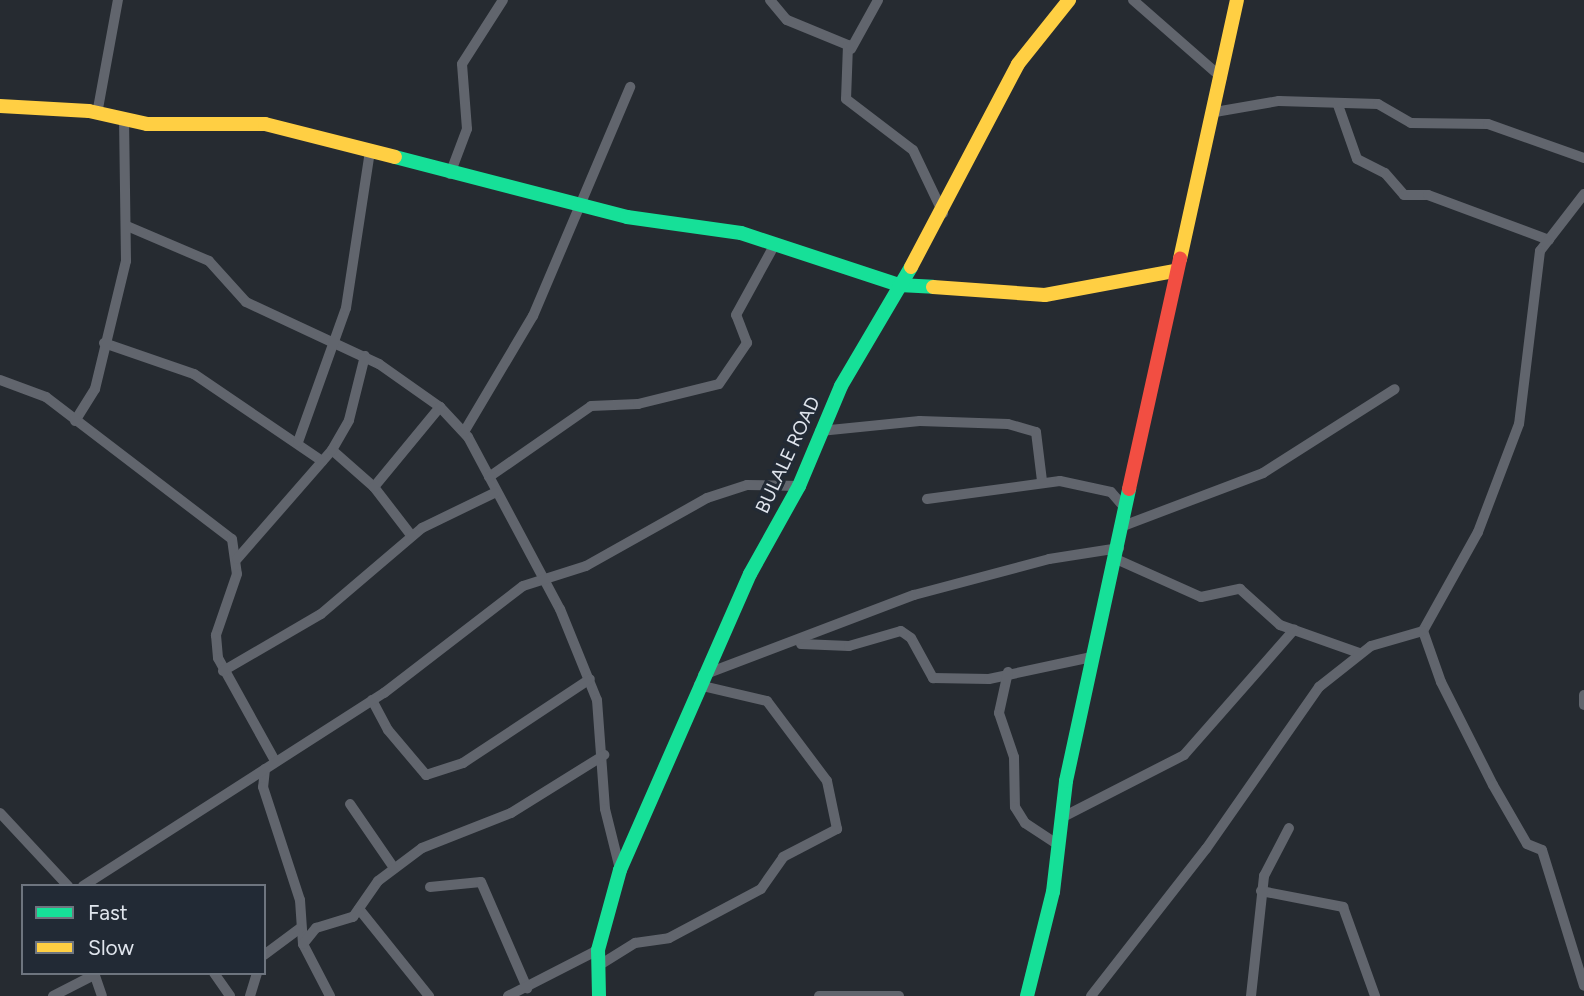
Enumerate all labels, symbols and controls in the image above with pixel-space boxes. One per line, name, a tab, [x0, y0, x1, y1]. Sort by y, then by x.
street label: BULALE ROAD	[751, 393, 825, 517]
legend	[21, 884, 266, 975]
text: Fast	[88, 900, 128, 925]
text: Slow	[88, 935, 134, 960]

